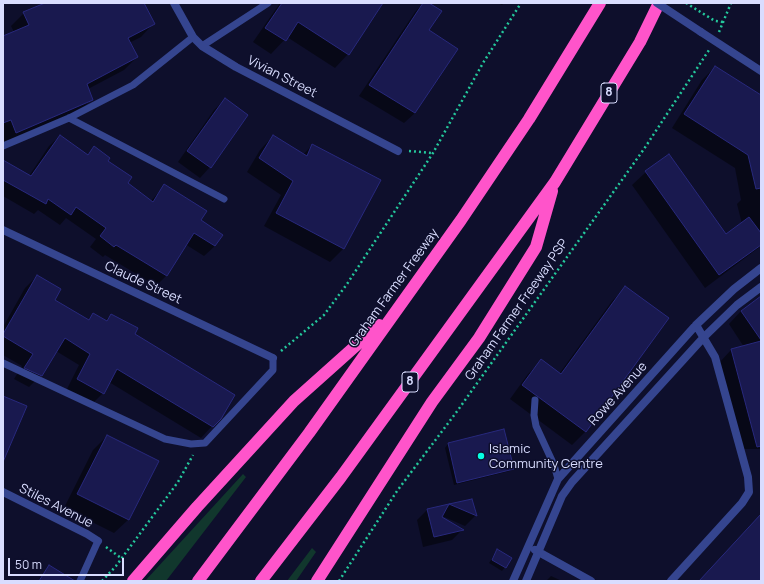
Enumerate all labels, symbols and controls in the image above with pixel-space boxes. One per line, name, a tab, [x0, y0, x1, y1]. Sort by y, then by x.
street label: Vivian Street	[245, 53, 319, 101]
road number: 8	[601, 83, 617, 103]
street label: Graham Farmer Freeway	[346, 226, 442, 350]
street label: Graham Farmer Freeway PSP	[462, 236, 572, 384]
street label: Claude Street	[102, 258, 184, 308]
street label: Rowe Avenue	[585, 359, 651, 429]
road number: 8	[402, 372, 418, 392]
place label: Islamic Community Centre	[489, 441, 603, 472]
marker: Islamic Community Centre	[476, 451, 486, 461]
street label: Stiles Avenue	[16, 481, 96, 531]
scale bar	[10, 550, 126, 576]
text: 50 m	[15, 556, 42, 573]

